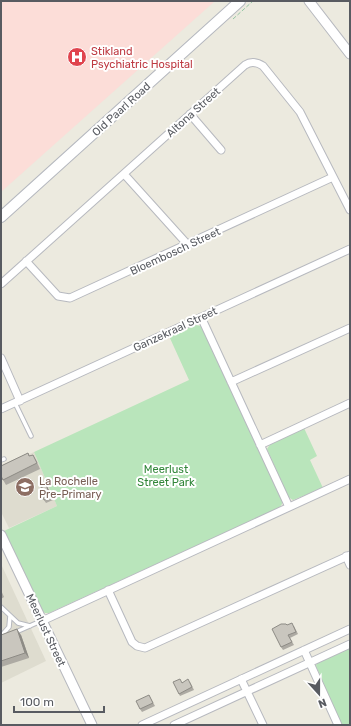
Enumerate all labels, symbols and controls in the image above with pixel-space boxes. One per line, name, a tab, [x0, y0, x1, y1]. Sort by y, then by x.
place label: Stikland Psychiatric Hospital	[91, 45, 193, 71]
hospital icon: Stikland Psychiatric Hospital	[66, 46, 88, 68]
street label: Old Paarl Road	[89, 80, 153, 139]
street label: Altona Street	[164, 84, 223, 140]
street label: Bloembosch Street	[128, 225, 223, 278]
street label: Ganzekraal Street	[131, 304, 220, 355]
park label: Meerlust Street Park	[137, 463, 195, 489]
place label: La Rochelle Pre-Primary	[39, 475, 102, 501]
school or university icon: La Rochelle Pre-Primary	[14, 476, 36, 498]
street label: Meerlust Street	[23, 592, 68, 669]
north arrow	[299, 674, 339, 714]
scale bar	[14, 688, 104, 714]
text: 100 m	[20, 695, 54, 709]
text: N	[316, 695, 328, 710]

